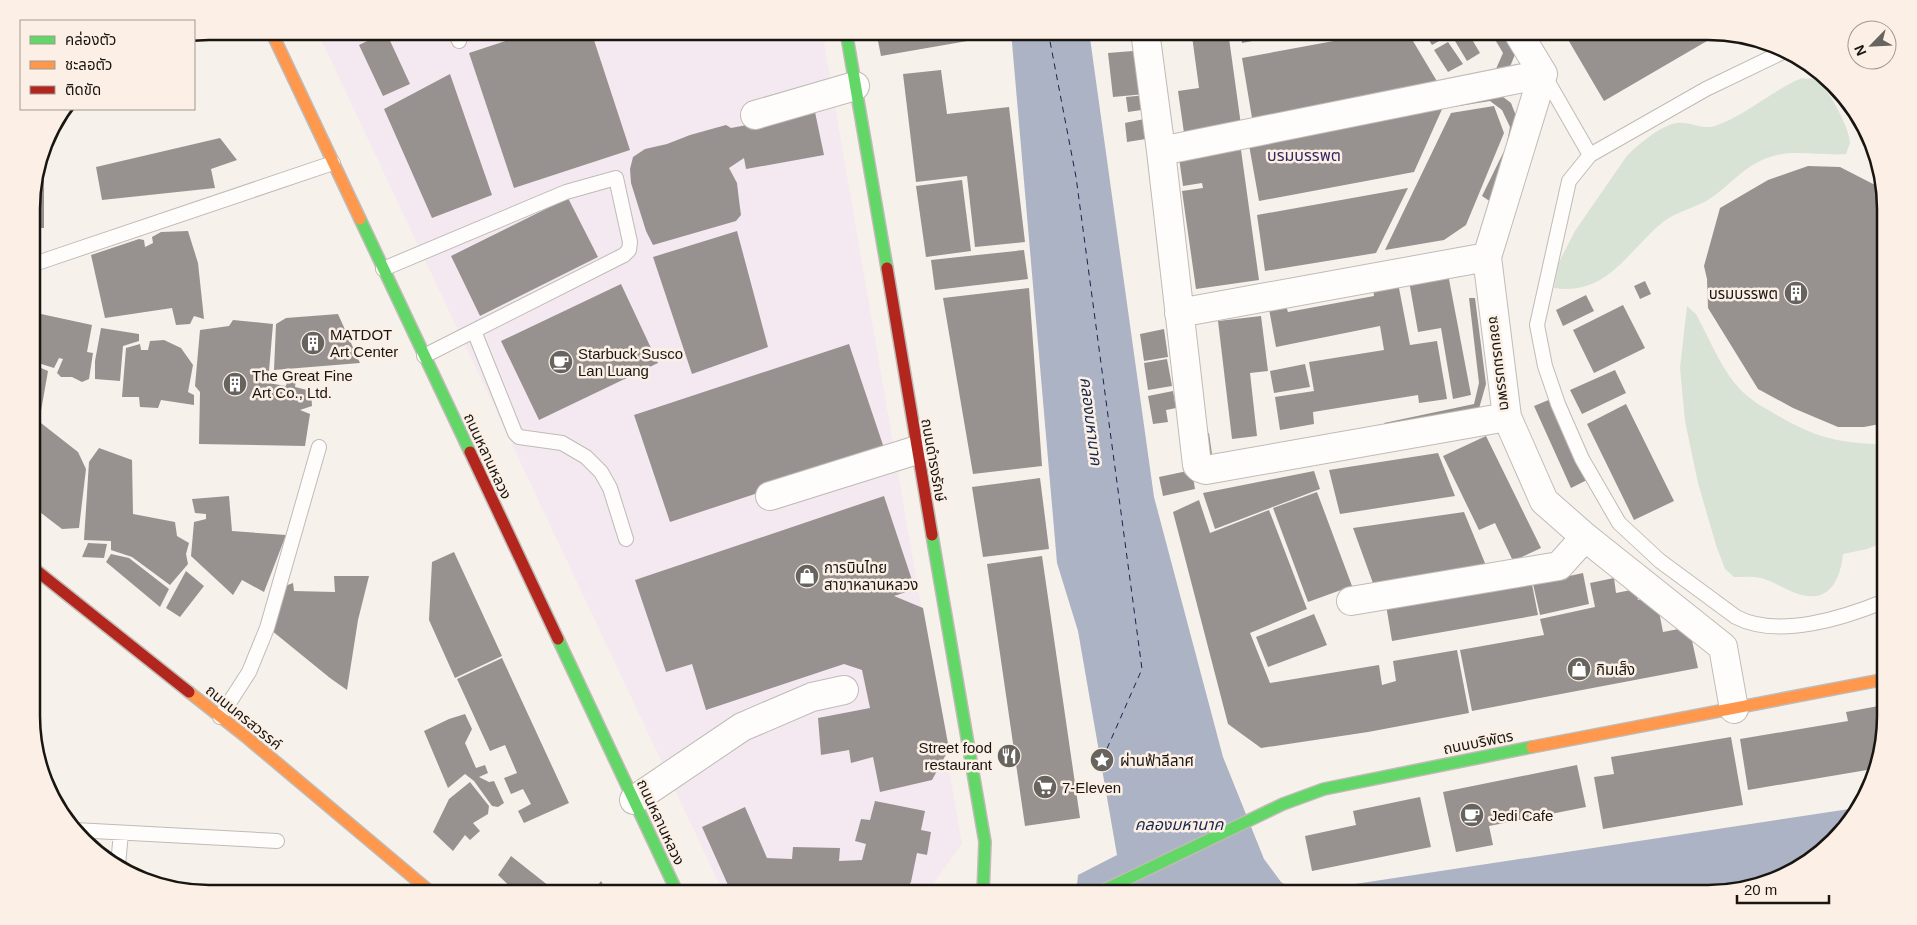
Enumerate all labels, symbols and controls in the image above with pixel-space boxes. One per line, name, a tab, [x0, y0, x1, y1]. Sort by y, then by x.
legend	[20, 20, 195, 110]
north arrow	[1847, 20, 1897, 70]
text: คล่องตัว	[65, 31, 116, 48]
text: N	[1851, 42, 1869, 58]
text: ชะลอตัว	[65, 56, 112, 73]
text: ติดขัด	[65, 81, 101, 98]
district label: บรมบรรพต	[1267, 147, 1341, 164]
building icon: บรมบรรพต	[1783, 280, 1809, 306]
place label: บรมบรรพต	[1709, 285, 1778, 302]
street label: ซอยบรมบรรพต	[1486, 315, 1514, 411]
place label: MATDOT Art Center	[330, 326, 398, 360]
building icon: MATDOT Art Center	[300, 330, 326, 356]
place label: Starbuck Susco Lan Luang	[578, 345, 683, 379]
cafe icon: Starbuck Susco Lan Luang	[548, 349, 574, 375]
place label: The Great Fine Art Co., Ltd.	[252, 367, 353, 401]
building icon: The Great Fine Art Co., Ltd.	[222, 371, 248, 397]
water label: คลองมหานาค	[1077, 376, 1105, 467]
street label: ถนนหลานหลวง	[461, 410, 515, 502]
street label: ถนนดำรงรักษ์	[918, 417, 950, 503]
place label: การบินไทย สาขาหลานหลวง	[824, 559, 918, 593]
shop icon: การบินไทย สาขาหลานหลวง	[794, 563, 820, 589]
shop icon: กิมเส็ง	[1566, 656, 1592, 682]
place label: กิมเส็ง	[1596, 661, 1635, 678]
street label: ถนนนครสวรรค์	[203, 681, 285, 753]
street label: ถนนบริพัตร	[1441, 727, 1515, 757]
place label: Street food restaurant	[919, 739, 993, 773]
restaurant icon: Street food restaurant	[996, 743, 1022, 769]
place icon: ผ่านฟ้าลีลาศ	[1089, 747, 1115, 773]
place label: ผ่านฟ้าลีลาศ	[1120, 752, 1194, 769]
supermarket icon: 7-Eleven	[1032, 774, 1058, 800]
street label: ถนนหลานหลวง	[634, 776, 688, 868]
place label: 7-Eleven	[1062, 779, 1121, 796]
cafe icon: Jedi Cafe	[1459, 802, 1485, 828]
place label: Jedi Cafe	[1490, 807, 1553, 824]
water label: คลองมหานาค	[1135, 816, 1224, 833]
scale bar	[1737, 872, 1830, 904]
text: 20 m	[1744, 881, 1777, 898]

